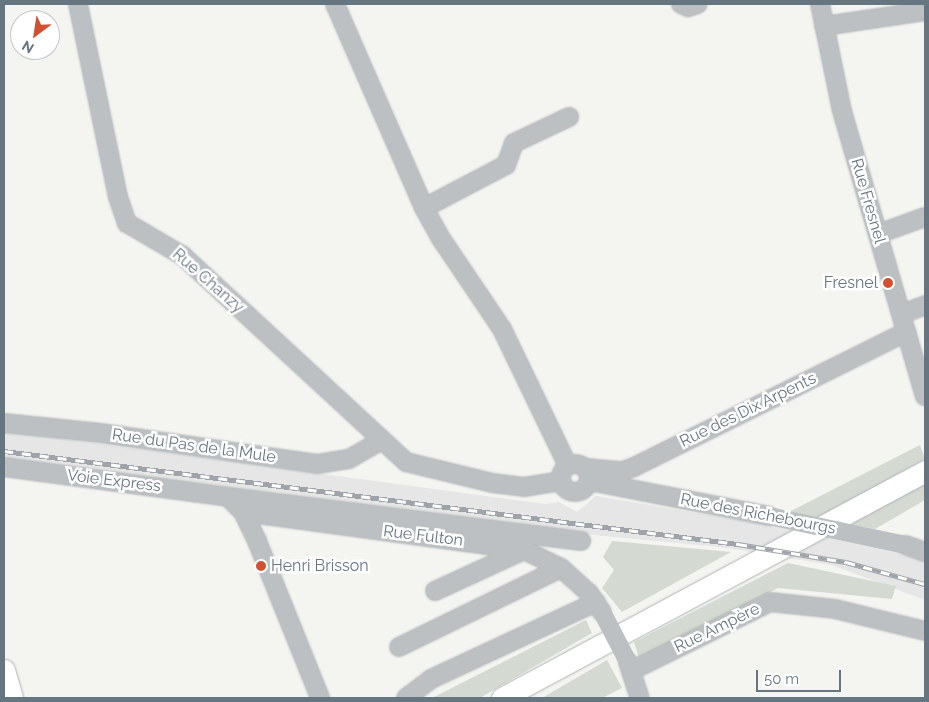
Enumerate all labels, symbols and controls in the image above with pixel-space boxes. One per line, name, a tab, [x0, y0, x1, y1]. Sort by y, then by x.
north arrow	[10, 10, 60, 60]
text: N	[19, 37, 36, 57]
street label: Rue Fresnel	[847, 156, 889, 246]
street label: Rue Chanzy	[168, 245, 248, 317]
place label: Fresnel	[824, 273, 878, 293]
marker: Fresnel	[882, 277, 894, 289]
street label: Rue des Dix Arpents	[677, 369, 819, 451]
street label: Rue du Pas de la Mule	[111, 425, 277, 467]
street label: Voie Express	[66, 466, 162, 496]
street label: Rue des Richebourgs	[679, 490, 837, 538]
street label: Rue Fulton	[382, 522, 464, 550]
place label: Henri Brisson	[271, 556, 369, 576]
marker: Henri Brisson	[255, 560, 267, 572]
street label: Rue Ampère	[671, 599, 763, 657]
scale bar	[759, 660, 844, 692]
text: 50 m	[764, 670, 799, 688]

